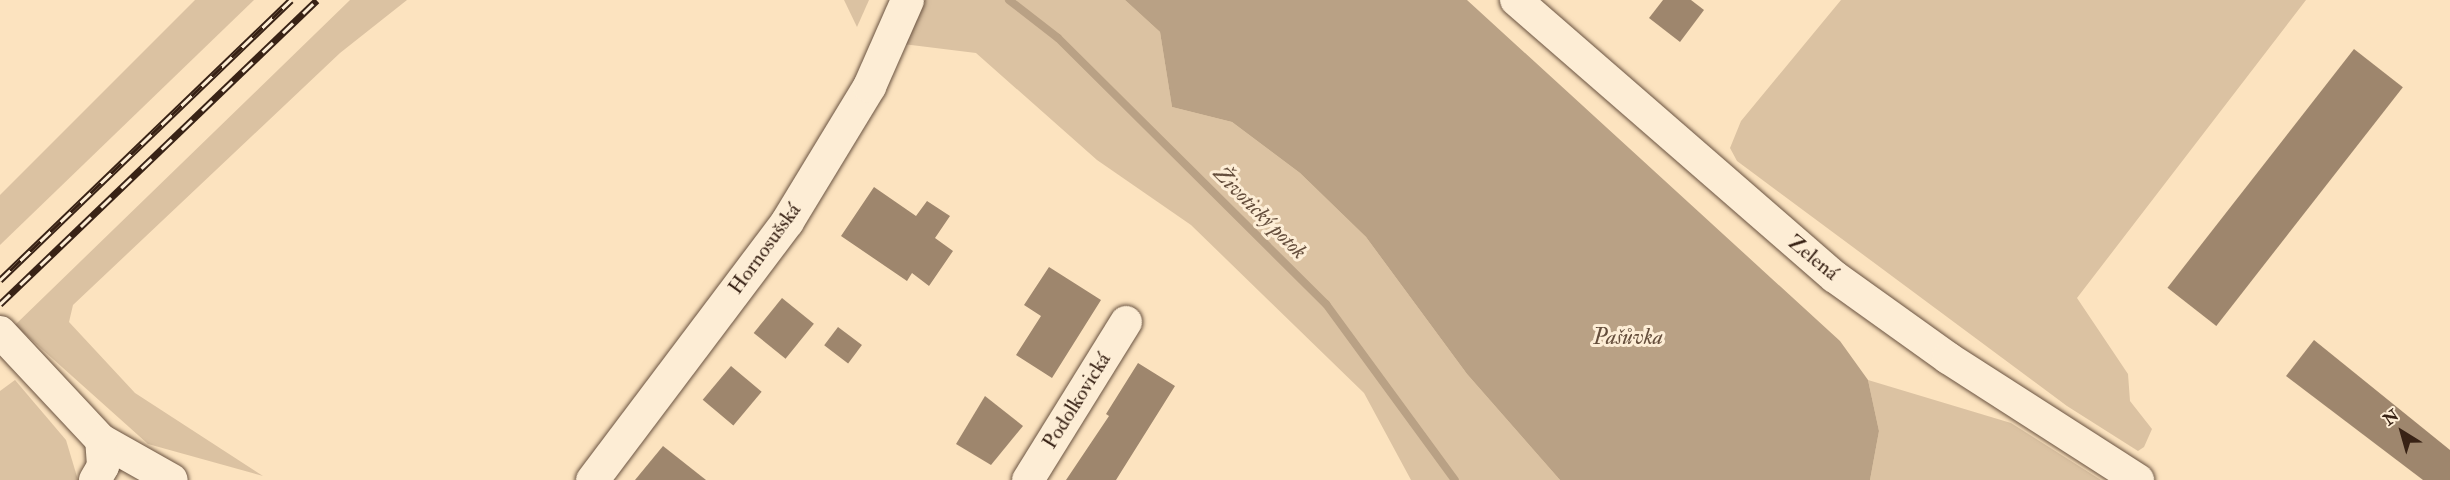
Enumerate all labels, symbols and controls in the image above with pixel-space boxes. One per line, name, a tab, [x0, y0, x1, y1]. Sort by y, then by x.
water label: Životický potok	[1208, 161, 1312, 265]
street label: Hornosušská	[723, 198, 807, 300]
street label: Zelená	[1783, 230, 1843, 286]
water label: Pašůvka	[1593, 325, 1663, 351]
street label: Podolkovická	[1038, 348, 1116, 454]
north arrow	[2372, 402, 2432, 462]
text: N	[2379, 405, 2403, 430]

